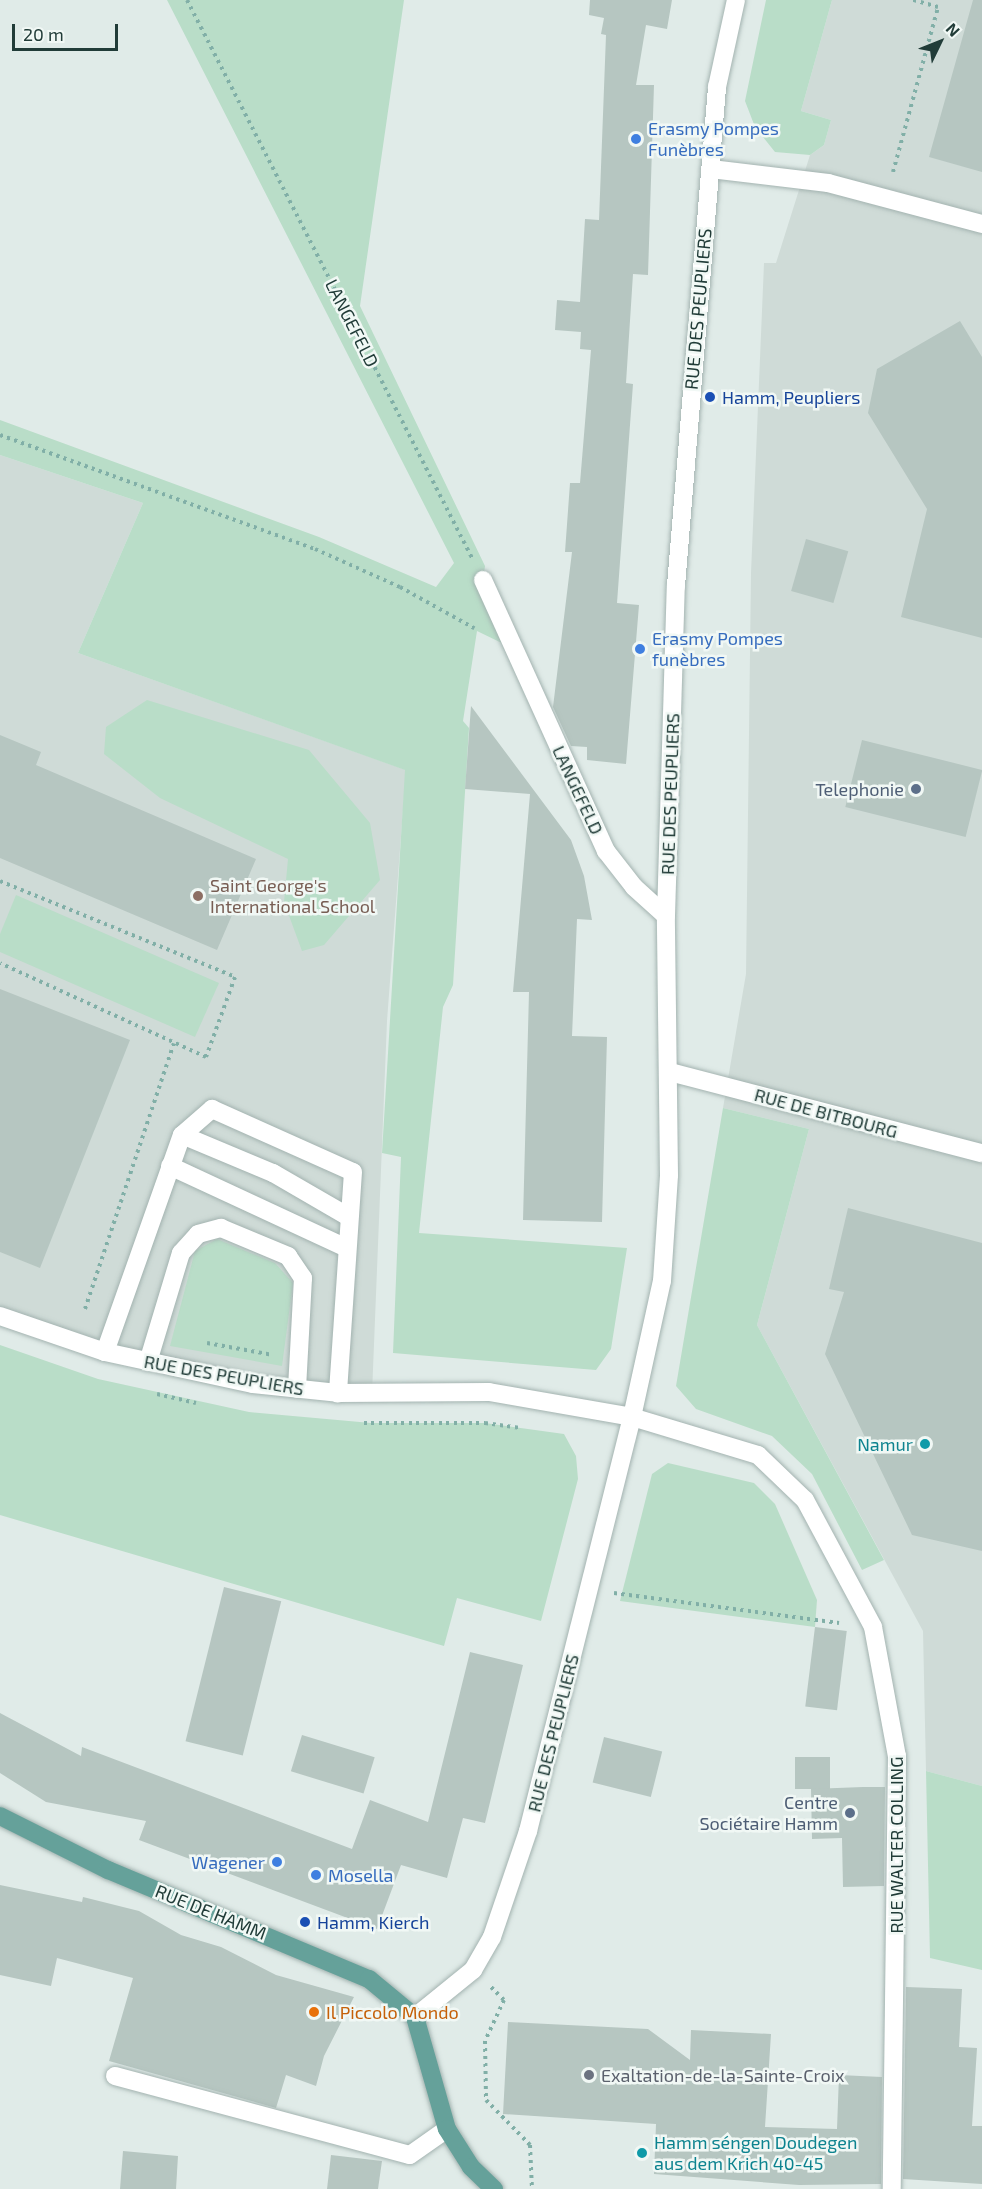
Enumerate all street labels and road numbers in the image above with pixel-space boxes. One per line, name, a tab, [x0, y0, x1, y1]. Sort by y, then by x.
street label: RUE DES PEUPLIERS	[680, 227, 716, 391]
street label: LANGEFELD	[321, 276, 383, 370]
street label: RUE DES PEUPLIERS	[656, 713, 684, 875]
street label: LANGEFELD	[548, 742, 608, 838]
street label: RUE DE BITBOURG	[752, 1084, 900, 1142]
street label: RUE DES PEUPLIERS	[142, 1350, 306, 1400]
street label: RUE DES PEUPLIERS	[523, 1652, 583, 1814]
street label: RUE WALTER COLLING	[885, 1756, 907, 1934]
street label: RUE DE HAMM	[152, 1880, 270, 1944]

